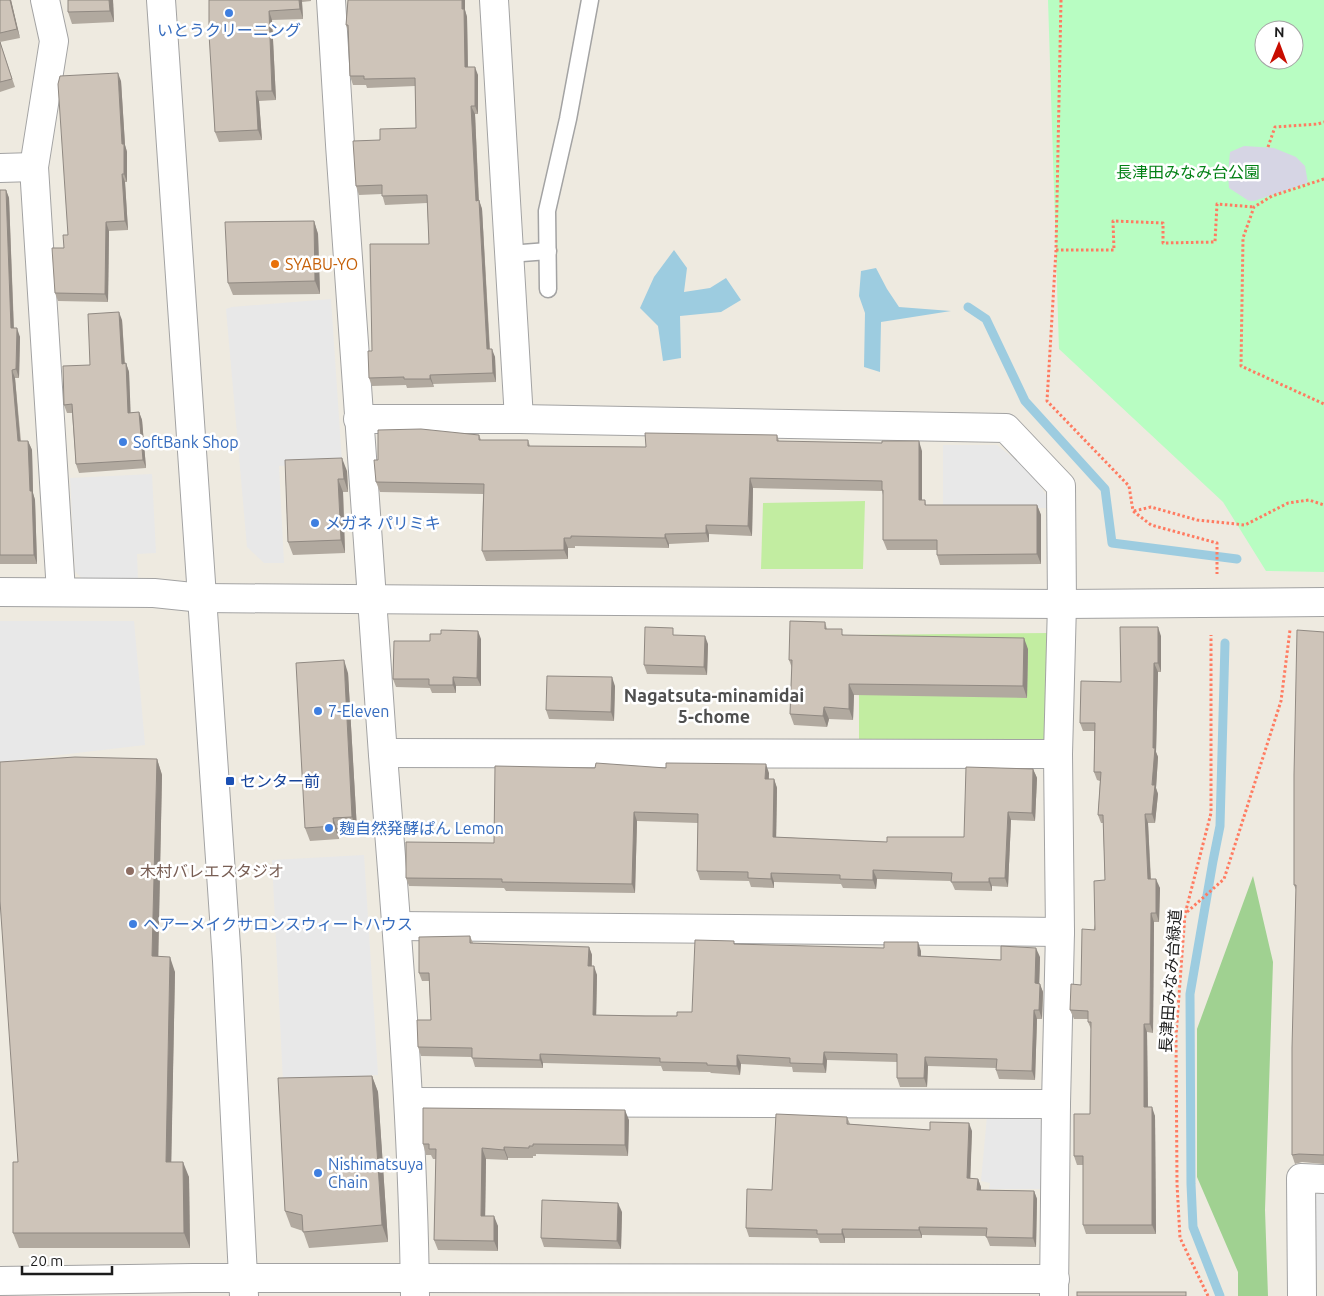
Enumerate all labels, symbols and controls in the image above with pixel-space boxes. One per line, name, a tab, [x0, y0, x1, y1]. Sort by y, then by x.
marker: いとうクリーニング	[223, 7, 235, 19]
north arrow	[1254, 20, 1304, 70]
place label: いとうクリーニング	[157, 21, 301, 39]
text: N	[1274, 24, 1285, 40]
park label: 長津田みなみ台公園	[1116, 163, 1260, 181]
place label: SYABU-YO	[285, 255, 358, 273]
marker: SYABU-YO	[269, 258, 281, 270]
place label: SoftBank Shop	[133, 433, 239, 451]
marker: SoftBank Shop	[117, 436, 129, 448]
place label: メガネ パリミキ	[325, 514, 441, 532]
marker: メガネ パリミキ	[309, 517, 321, 529]
district label: Nagatsuta-minamidai 5-chome	[624, 685, 804, 726]
place label: 7-Eleven	[328, 702, 389, 720]
marker: 7-Eleven	[312, 705, 324, 717]
place label: センター前	[240, 772, 320, 790]
marker: センター前	[224, 775, 236, 787]
place label: 麹自然発酵ぱん Lemon	[339, 819, 504, 837]
marker: 麹自然発酵ぱん Lemon	[323, 822, 335, 834]
place label: 木村バレエスタジオ	[140, 862, 284, 880]
marker: 木村バレエスタジオ	[124, 865, 136, 877]
street label: 長津田みなみ台緑道	[1156, 909, 1184, 1053]
place label: ヘアーメイクサロンスウィートハウス	[143, 915, 413, 933]
marker: ヘアーメイクサロンスウィートハウス	[127, 918, 139, 930]
place label: Nishimatsuya Chain	[328, 1155, 424, 1191]
marker: Nishimatsuya Chain	[312, 1167, 324, 1179]
scale bar	[22, 1244, 112, 1276]
text: 20 m	[30, 1252, 63, 1269]

